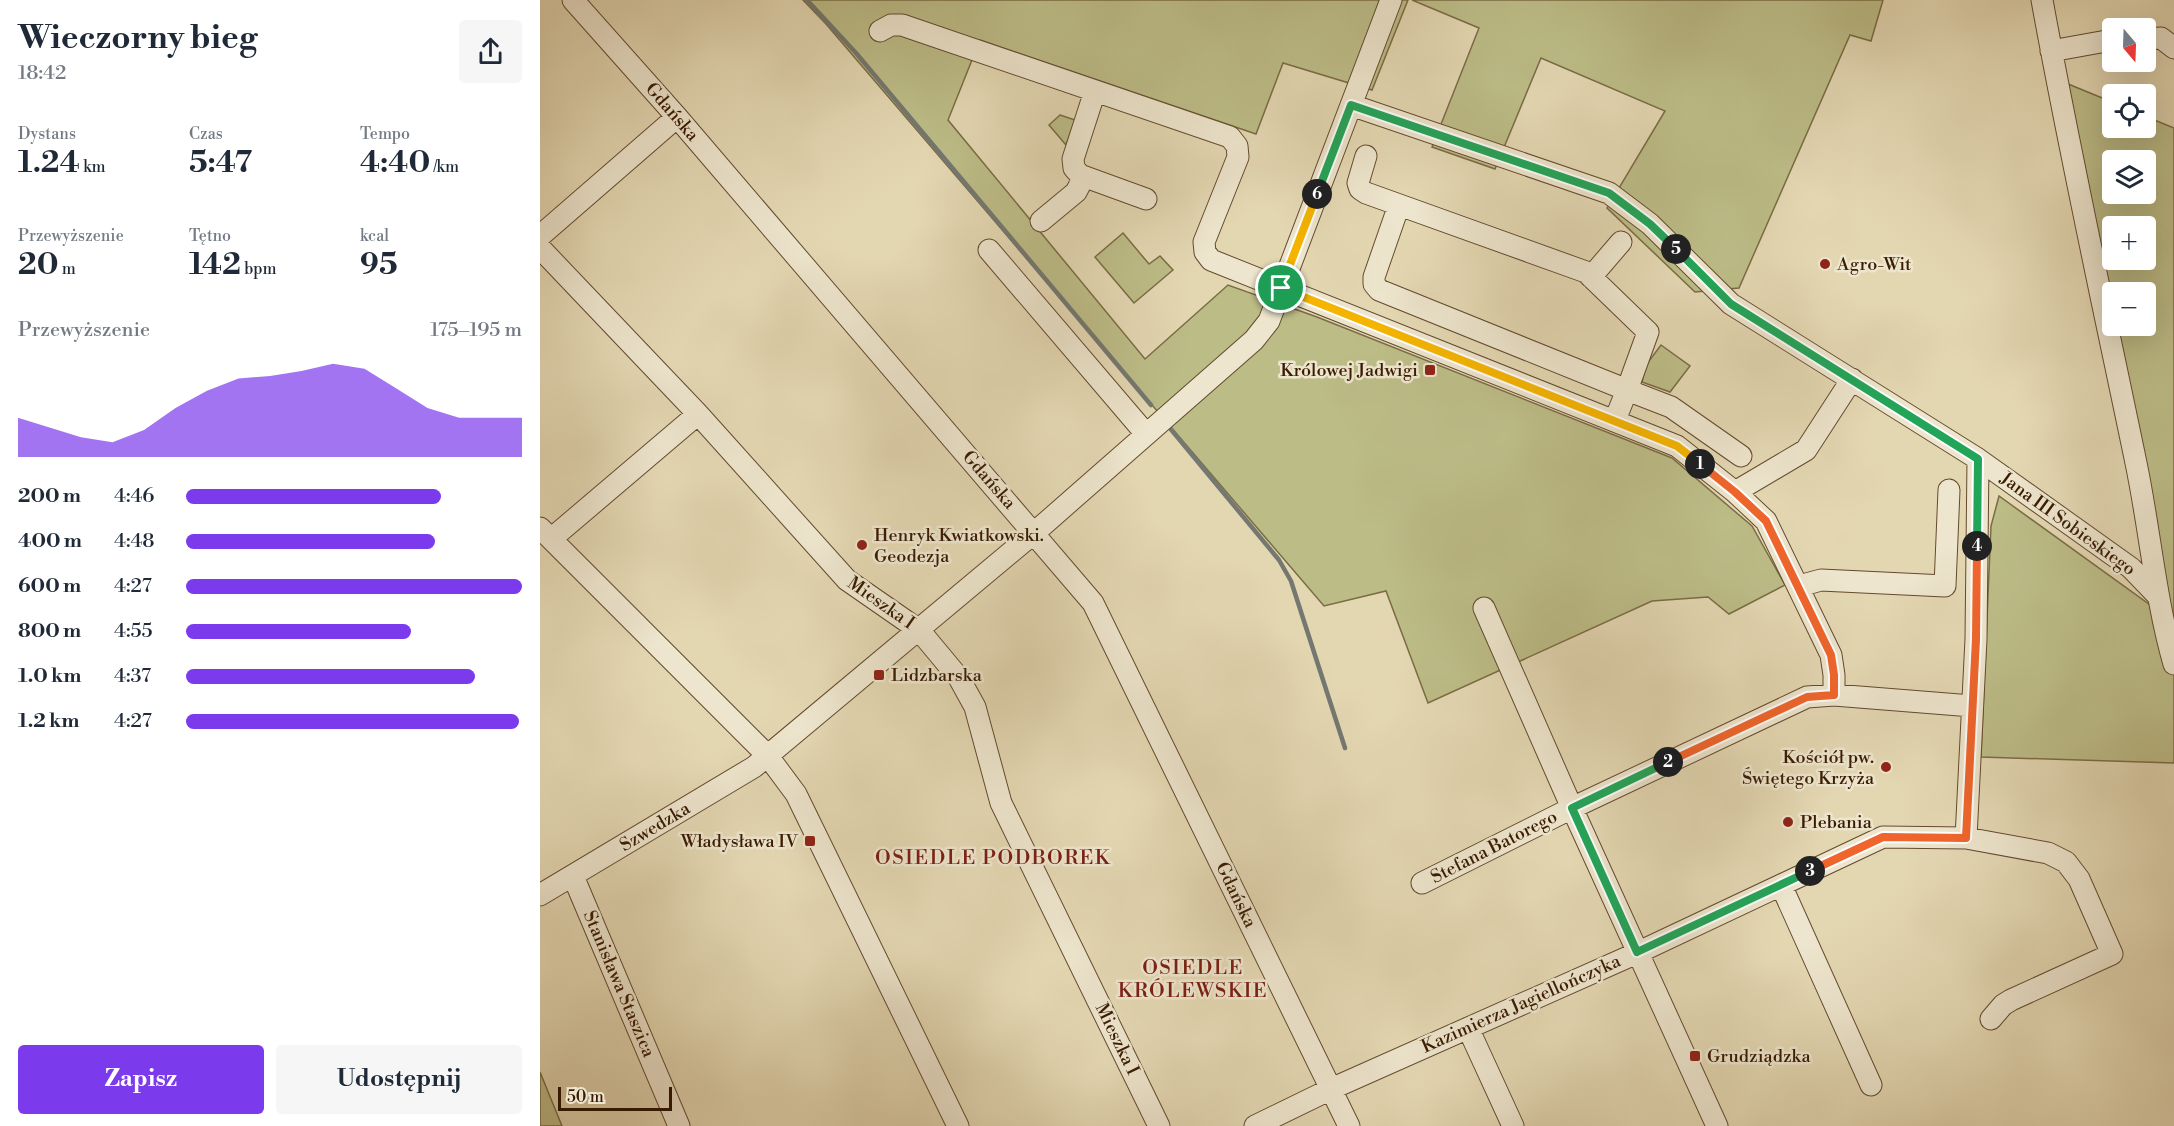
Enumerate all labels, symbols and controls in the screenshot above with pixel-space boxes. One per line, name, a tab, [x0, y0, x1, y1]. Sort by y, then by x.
text: Wieczorny bieg	[18, 18, 257, 59]
north arrow	[2102, 18, 2156, 72]
map controls	[2102, 18, 2156, 336]
button: share	[459, 20, 522, 83]
text: 18:42	[18, 61, 66, 86]
street label: Gdańska	[640, 78, 704, 147]
button: locate	[2102, 84, 2156, 138]
text: Dystans	[18, 124, 76, 144]
text: Czas	[189, 124, 223, 144]
text: Tempo	[360, 124, 410, 144]
text: 1.24	[18, 144, 80, 182]
text: 5:47	[189, 144, 252, 182]
text: 4:40	[360, 144, 430, 182]
button: layers	[2102, 150, 2156, 204]
text: km	[80, 157, 106, 177]
text: /km	[430, 157, 459, 177]
pin: 6	[1302, 179, 1332, 209]
text: 6	[1312, 184, 1322, 204]
button: +	[2102, 216, 2156, 270]
text: Przewyższenie	[18, 226, 124, 246]
text: Tętno	[189, 226, 231, 246]
text: kcal	[360, 226, 389, 246]
pin: 5	[1661, 234, 1691, 264]
text: 5	[1671, 239, 1681, 259]
text: 20	[18, 246, 59, 284]
text: 142	[189, 246, 241, 284]
text: 95	[360, 246, 398, 284]
place label: Agro-Wit	[1836, 253, 1912, 276]
marker: Agro-Wit	[1818, 257, 1832, 271]
text: m	[59, 259, 76, 279]
text: bpm	[241, 259, 277, 279]
pin	[1255, 262, 1306, 313]
icon: arrive	[1264, 271, 1297, 304]
button: −	[2102, 282, 2156, 336]
text: Przewyższenie	[18, 318, 150, 343]
text: 175–195 m	[430, 318, 522, 343]
place label: Królowej Jadwigi	[1280, 359, 1418, 382]
marker: Królowej Jadwigi	[1423, 363, 1437, 377]
street label: Gdańska	[957, 446, 1021, 515]
pin: 1	[1685, 449, 1715, 479]
text: 1	[1696, 454, 1704, 474]
street label: Jana III Sobieskiego	[1995, 467, 2140, 581]
text: 200 m	[18, 484, 81, 509]
text: 4:46	[114, 484, 154, 509]
place label: Henryk Kwiatkowski. Geodezja	[874, 524, 1044, 568]
text: 400 m	[18, 529, 82, 554]
text: 4:48	[114, 529, 155, 554]
pin: 4	[1962, 531, 1992, 561]
text: 4	[1972, 536, 1982, 556]
marker: Henryk Kwiatkowski. Geodezja	[855, 538, 869, 552]
street label: Mieszka I	[843, 571, 919, 635]
text: 600 m	[18, 574, 81, 599]
text: 4:27	[114, 574, 152, 599]
text: 800 m	[18, 619, 81, 644]
text: 4:55	[114, 619, 152, 644]
text: 1.0 km	[18, 664, 82, 689]
text: 4:37	[114, 664, 151, 689]
place label: Lidzbarska	[891, 664, 983, 687]
marker: Lidzbarska	[872, 668, 886, 682]
text: 1.2 km	[18, 709, 80, 734]
text: 4:27	[114, 709, 152, 734]
place label: Kościół pw. Świętego Krzyża	[1742, 746, 1875, 790]
pin: 2	[1653, 747, 1683, 777]
text: 2	[1663, 752, 1673, 772]
marker: Kościół pw. Świętego Krzyża	[1879, 760, 1893, 774]
street label: Szwedzka	[616, 797, 695, 857]
street label: Stefana Batorego	[1427, 805, 1561, 889]
place label: Plebania	[1800, 811, 1873, 834]
marker: Plebania	[1781, 815, 1795, 829]
place label: Władysława IV	[680, 830, 798, 853]
marker: Władysława IV	[803, 834, 817, 848]
district label: OSIEDLE PODBOREK	[875, 846, 1111, 871]
pin: 3	[1795, 856, 1825, 886]
street label: Gdańska	[1210, 858, 1262, 932]
text: 3	[1805, 861, 1815, 881]
street label: Stanisława Staszica	[578, 907, 661, 1062]
street label: Kazimierza Jagiellończyka	[1418, 949, 1625, 1058]
district label: OSIEDLE KRÓLEWSKIE	[1118, 956, 1268, 1004]
street label: Mieszka I	[1090, 999, 1144, 1079]
button: Zapisz	[18, 1045, 264, 1114]
button: Udostępnij	[276, 1045, 522, 1114]
place label: Grudziądzka	[1707, 1045, 1812, 1068]
marker: Grudziądzka	[1688, 1049, 1702, 1063]
scale bar	[558, 1084, 672, 1112]
text: 50 m	[567, 1087, 604, 1107]

